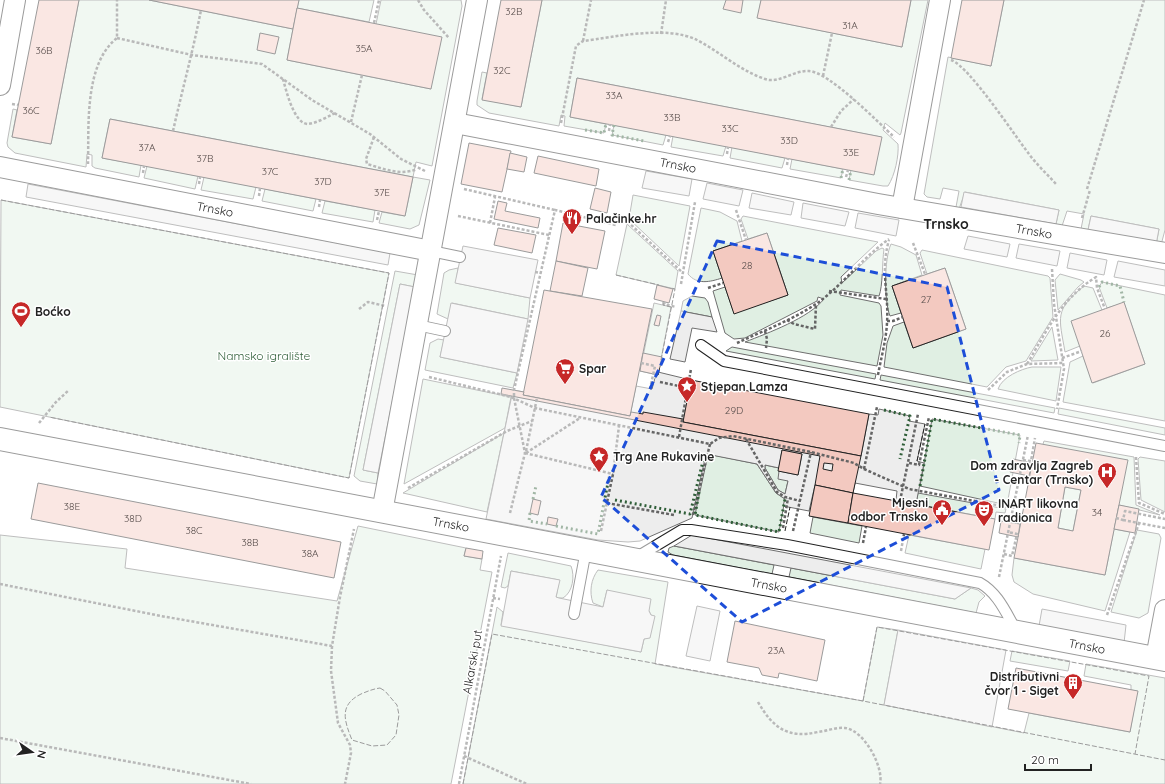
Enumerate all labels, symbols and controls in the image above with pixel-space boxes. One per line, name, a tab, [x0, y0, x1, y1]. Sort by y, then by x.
house number: 32B	[505, 5, 523, 18]
house number: 31A	[842, 19, 858, 32]
house number: 35A	[355, 42, 373, 55]
house number: 36B	[35, 44, 53, 57]
house number: 32C	[493, 64, 511, 77]
house number: 33A	[606, 89, 623, 102]
house number: 36C	[22, 104, 40, 117]
house number: 33B	[664, 111, 681, 124]
house number: 33C	[721, 122, 739, 135]
house number: 33D	[780, 134, 798, 147]
house number: 37A	[139, 141, 156, 154]
house number: 33E	[843, 146, 859, 159]
house number: 37B	[197, 152, 214, 165]
street label: Trnsko	[658, 154, 698, 176]
house number: 37C	[262, 165, 279, 178]
house number: 37D	[314, 175, 332, 188]
house number: 37E	[374, 186, 390, 199]
street label: Trnsko	[195, 198, 235, 220]
restaurant icon: Palačinke.hr	[561, 207, 583, 235]
place label: Palačinke.hr	[586, 211, 657, 226]
district label: Trnsko	[923, 215, 969, 233]
street label: Trnsko	[1014, 220, 1054, 242]
house number: 28	[742, 259, 752, 272]
house number: 27	[921, 293, 931, 306]
sports icon: Boćko	[10, 300, 32, 328]
place label: Boćko	[35, 304, 71, 319]
house number: 26	[1100, 327, 1111, 340]
park label: Namsko igralište	[218, 348, 311, 363]
supermarket icon: Spar	[554, 357, 576, 385]
place label: Spar	[579, 361, 606, 376]
place icon: Stjepan Lamza	[676, 375, 698, 403]
place label: Stjepan Lamza	[701, 379, 788, 394]
house number: 29D	[725, 404, 743, 417]
place icon: Trg Ane Rukavine	[588, 445, 610, 473]
place label: Trg Ane Rukavine	[613, 449, 714, 464]
place label: Dom zdravlja Zagreb - Centar (Trnsko)	[970, 458, 1093, 487]
hospital icon: Dom zdravlja Zagreb - Centar (Trnsko)	[1096, 461, 1118, 489]
place label: Mjesni odbor Trnsko	[850, 495, 929, 524]
place label: INART likovna radionica	[998, 496, 1078, 525]
public building icon: Mjesni odbor Trnsko	[931, 498, 953, 526]
theatre icon: INART likovna radionica	[973, 499, 995, 527]
house number: 38E	[64, 500, 80, 513]
house number: 34	[1092, 506, 1102, 519]
house number: 38D	[124, 512, 142, 525]
street label: Trnsko	[431, 513, 471, 535]
house number: 38C	[185, 524, 203, 537]
house number: 38B	[241, 536, 259, 549]
house number: 38A	[301, 547, 319, 560]
street label: Trnsko	[749, 574, 789, 596]
street label: Alkarski put	[459, 629, 485, 695]
street label: Trnsko	[1067, 635, 1107, 657]
house number: 23A	[767, 644, 785, 657]
place label: Distributivni čvor 1 - Siget	[984, 669, 1059, 698]
building icon: Distributivni čvor 1 - Siget	[1062, 672, 1084, 700]
north arrow	[12, 732, 52, 772]
scale bar	[1025, 746, 1091, 772]
text: N	[34, 749, 49, 760]
text: 20 m	[1031, 752, 1059, 767]

